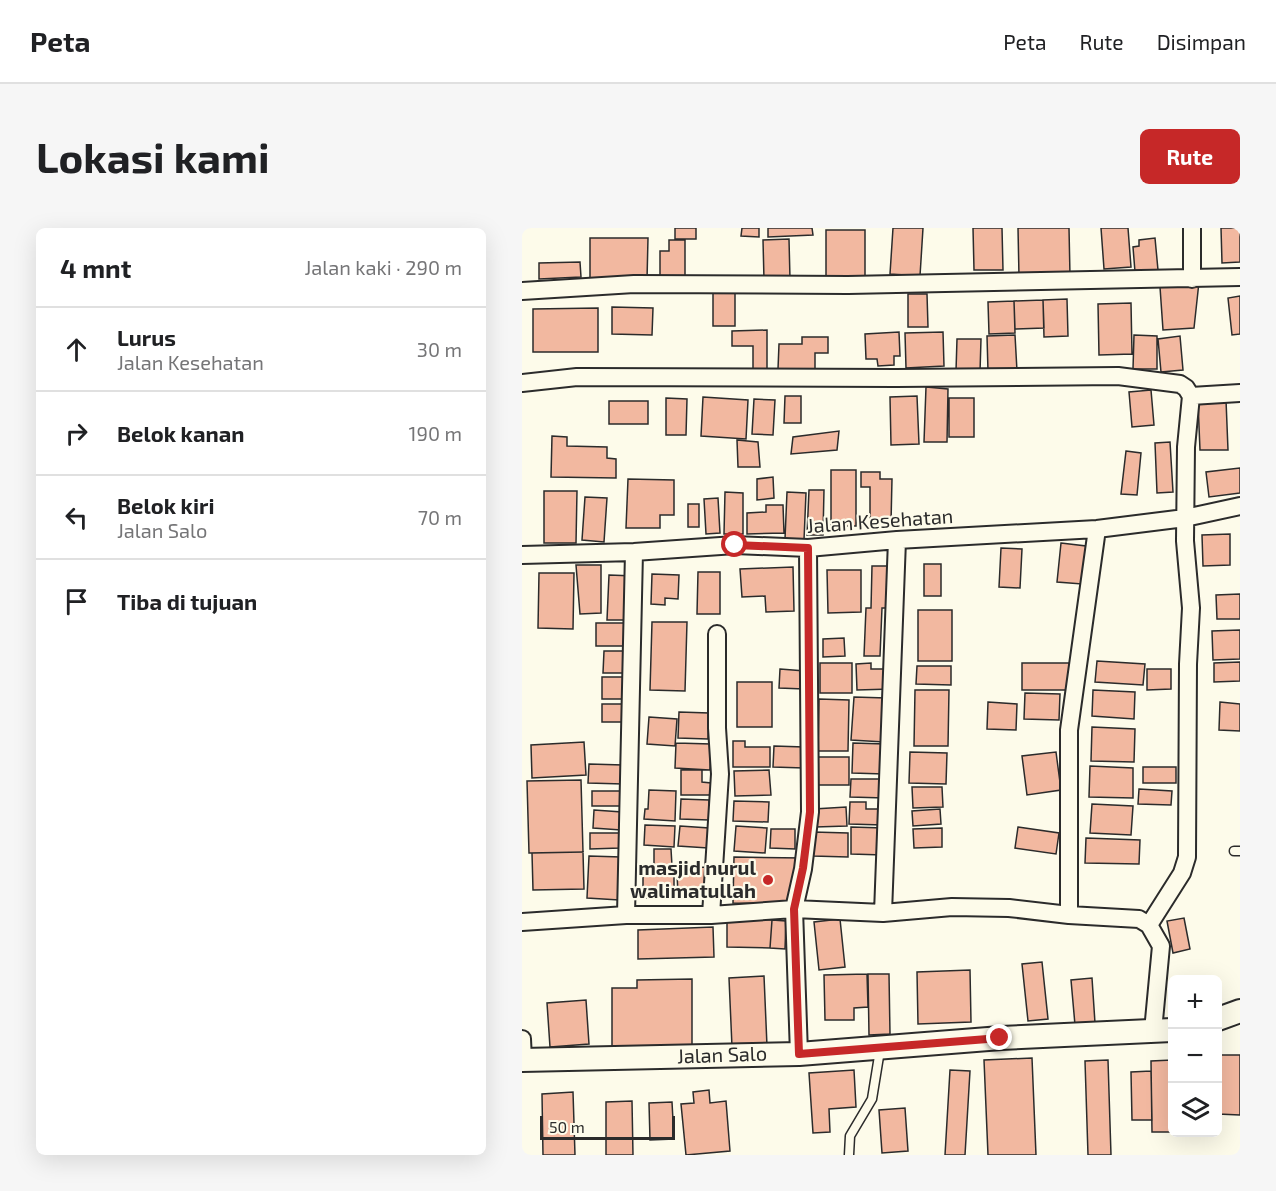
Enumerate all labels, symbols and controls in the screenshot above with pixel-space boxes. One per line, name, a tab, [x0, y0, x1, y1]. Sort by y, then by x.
text: Peta	[30, 24, 90, 58]
text: Peta	[1003, 29, 1046, 54]
text: Rute	[1079, 29, 1124, 54]
text: Disimpan	[1157, 29, 1246, 54]
button: Rute	[1140, 129, 1240, 184]
text: Lokasi kami	[36, 131, 270, 181]
text: 4 mnt	[60, 252, 131, 283]
text: Jalan kaki · 290 m	[305, 255, 462, 279]
text: Lurus	[117, 324, 176, 350]
icon: ahead	[60, 333, 93, 366]
text: 30 m	[417, 337, 462, 361]
text: Jalan Kesehatan	[117, 350, 264, 374]
icon: right	[60, 417, 93, 450]
text: Belok kanan	[117, 420, 244, 446]
text: 190 m	[409, 421, 462, 445]
text: Belok kiri	[117, 492, 214, 518]
icon: left	[60, 501, 93, 534]
street label: Jalan Kesehatan	[806, 503, 954, 537]
text: 70 m	[418, 505, 462, 529]
text: Jalan Salo	[117, 518, 207, 542]
route start	[721, 531, 747, 557]
icon: arrive	[60, 585, 93, 618]
text: Tiba di tujuan	[117, 588, 257, 614]
place label: masjid nurul walimatullah	[630, 855, 756, 902]
marker: masjid nurul walimatullah	[761, 873, 775, 887]
map controls	[1168, 975, 1222, 1137]
button: +	[1168, 975, 1222, 1029]
route end	[986, 1024, 1012, 1050]
button: −	[1168, 1029, 1222, 1083]
street label: Jalan Salo	[676, 1040, 767, 1068]
button: layers	[1168, 1083, 1222, 1137]
scale bar	[540, 1113, 675, 1140]
text: 50 m	[549, 1117, 585, 1136]

